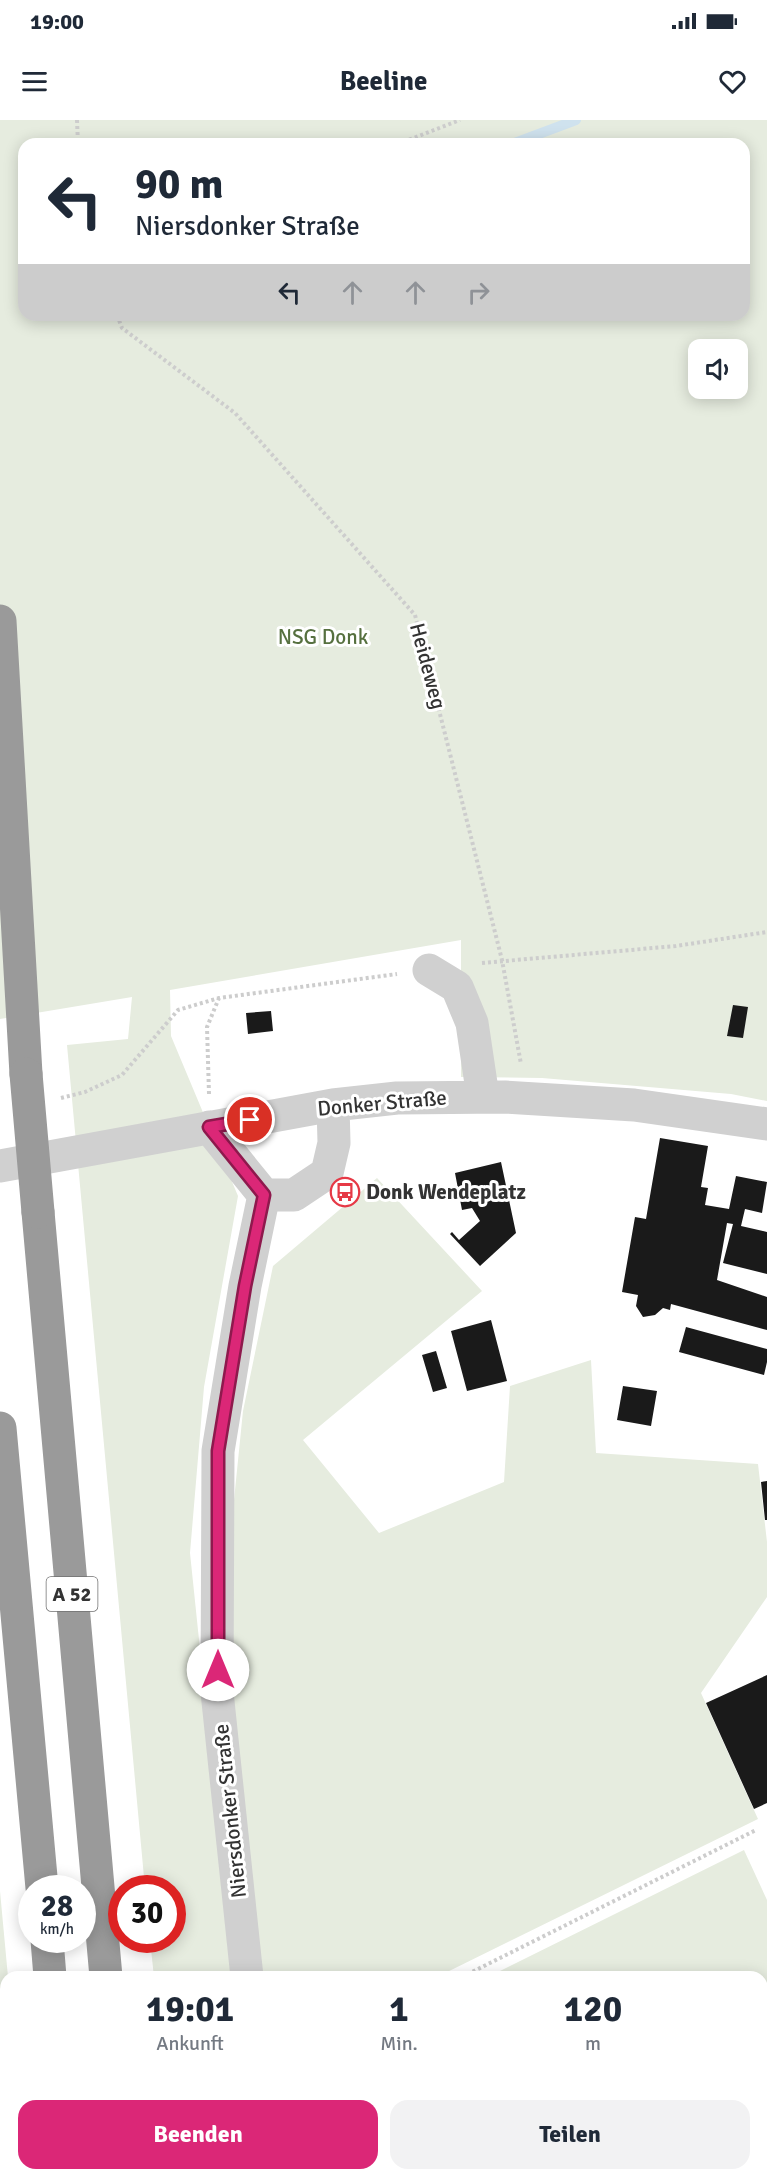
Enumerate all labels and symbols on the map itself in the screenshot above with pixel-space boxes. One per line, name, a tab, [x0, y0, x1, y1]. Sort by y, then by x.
street label: Heideweg	[404, 620, 452, 712]
park label: NSG Donk	[278, 624, 369, 650]
street label: Donker Straße	[316, 1084, 448, 1122]
pin	[224, 1094, 275, 1145]
bus stop icon: Donk Wendeplatz	[329, 1176, 361, 1208]
place label: Donk Wendeplatz	[366, 1179, 526, 1205]
road number: A 52	[46, 1577, 98, 1611]
position arrow	[186, 1638, 250, 1702]
street label: Niersdonker Straße	[208, 1723, 252, 1899]
speed limit sign: 30	[108, 1875, 186, 1953]

